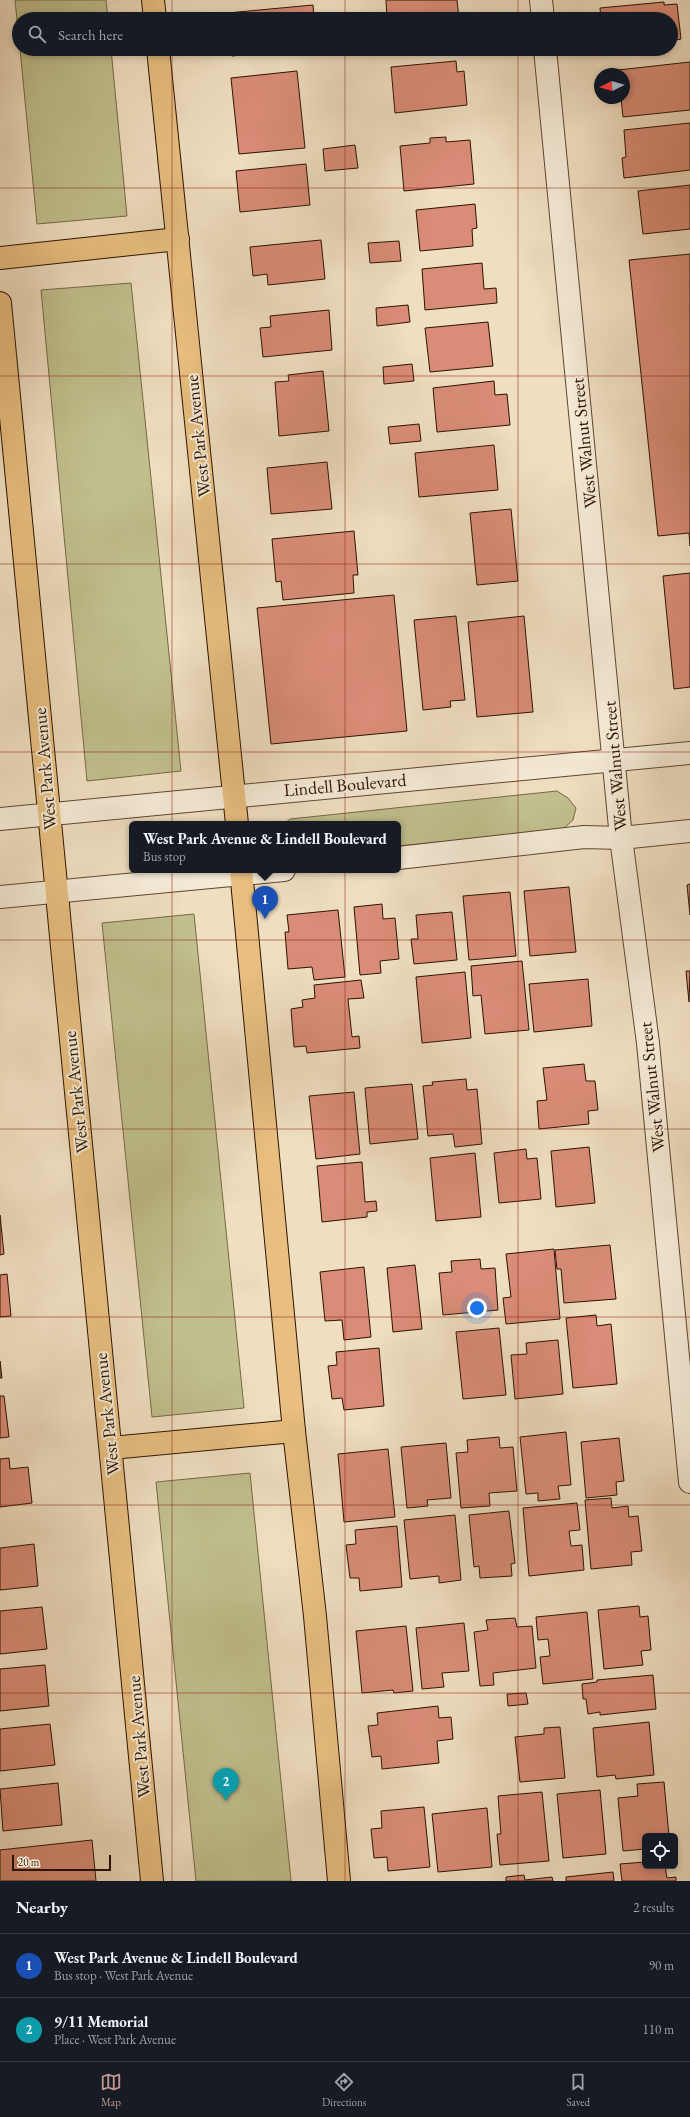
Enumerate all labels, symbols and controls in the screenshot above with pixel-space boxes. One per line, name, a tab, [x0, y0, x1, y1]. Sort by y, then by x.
search box	[12, 12, 678, 56]
icon: search	[26, 23, 48, 45]
text: Search here	[58, 25, 123, 44]
north arrow	[594, 68, 630, 104]
street label: West Park Avenue	[180, 374, 215, 498]
street label: West Walnut Street	[565, 376, 602, 509]
street label: West Walnut Street	[597, 700, 632, 832]
street label: West Park Avenue	[28, 707, 61, 831]
street label: Lindell Boulevard	[283, 768, 408, 801]
popup	[129, 821, 401, 873]
text: West Park Avenue & Lindell Boulevard	[143, 829, 387, 848]
text: Bus stop	[143, 848, 186, 865]
pin: 1	[252, 886, 278, 919]
street label: West Walnut Street	[633, 1020, 670, 1153]
street label: West Park Avenue	[58, 1030, 93, 1154]
your location	[467, 1298, 487, 1318]
street label: West Park Avenue	[89, 1352, 124, 1476]
street label: West Park Avenue	[122, 1675, 155, 1799]
pin: 2	[213, 1768, 239, 1801]
map controls	[642, 1833, 678, 1869]
button: locate	[642, 1833, 678, 1869]
scale bar	[12, 1853, 111, 1872]
text: 20 m	[18, 1855, 39, 1869]
text: Nearby	[16, 1896, 68, 1918]
text: 2 results	[633, 1899, 674, 1916]
text: West Park Avenue & Lindell Boulevard	[54, 1948, 298, 1967]
text: 1	[26, 1957, 32, 1974]
text: 90 m	[649, 1957, 674, 1974]
text: Bus stop · West Park Avenue	[54, 1967, 193, 1984]
text: 9/11 Memorial	[54, 2012, 148, 2031]
text: 2	[26, 2021, 32, 2038]
text: 110 m	[643, 2021, 674, 2038]
text: Place · West Park Avenue	[54, 2031, 176, 2048]
tab: Map	[100, 2071, 122, 2109]
tab: Directions	[322, 2071, 366, 2109]
tab: Saved	[566, 2071, 590, 2109]

